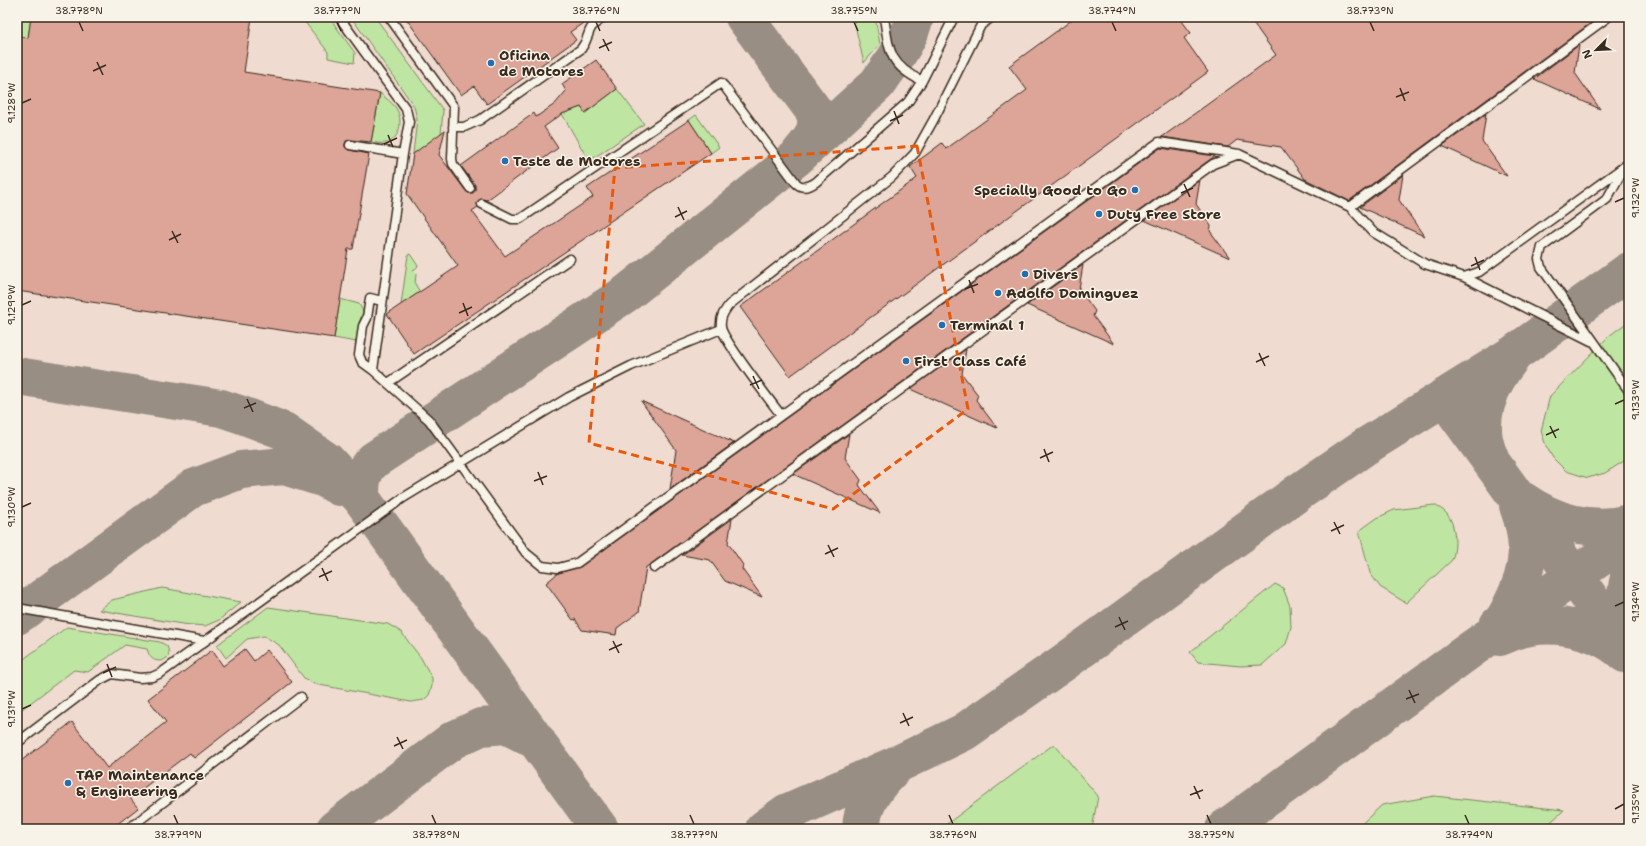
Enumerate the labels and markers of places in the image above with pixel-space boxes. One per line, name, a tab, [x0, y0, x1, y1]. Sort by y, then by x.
place label: Oficina de Motores	[499, 46, 584, 80]
marker: Oficina de Motores	[486, 58, 496, 68]
place label: Teste de Motores	[513, 152, 640, 170]
marker: Teste de Motores	[500, 156, 510, 166]
place label: Specially Good to Go	[974, 181, 1127, 199]
marker: Specially Good to Go	[1130, 185, 1140, 195]
place label: Duty Free Store	[1107, 205, 1221, 223]
marker: Duty Free Store	[1094, 209, 1104, 219]
place label: Divers	[1033, 265, 1078, 283]
marker: Divers	[1020, 269, 1030, 279]
place label: Adolfo Dominguez	[1006, 284, 1139, 302]
marker: Adolfo Dominguez	[993, 288, 1003, 298]
place label: Terminal 1	[950, 316, 1024, 334]
marker: Terminal 1	[937, 320, 947, 330]
place label: First Class Café	[914, 352, 1027, 370]
marker: First Class Café	[901, 356, 911, 366]
place label: TAP Maintenance & Engineering	[76, 766, 204, 800]
marker: TAP Maintenance & Engineering	[63, 778, 73, 788]

